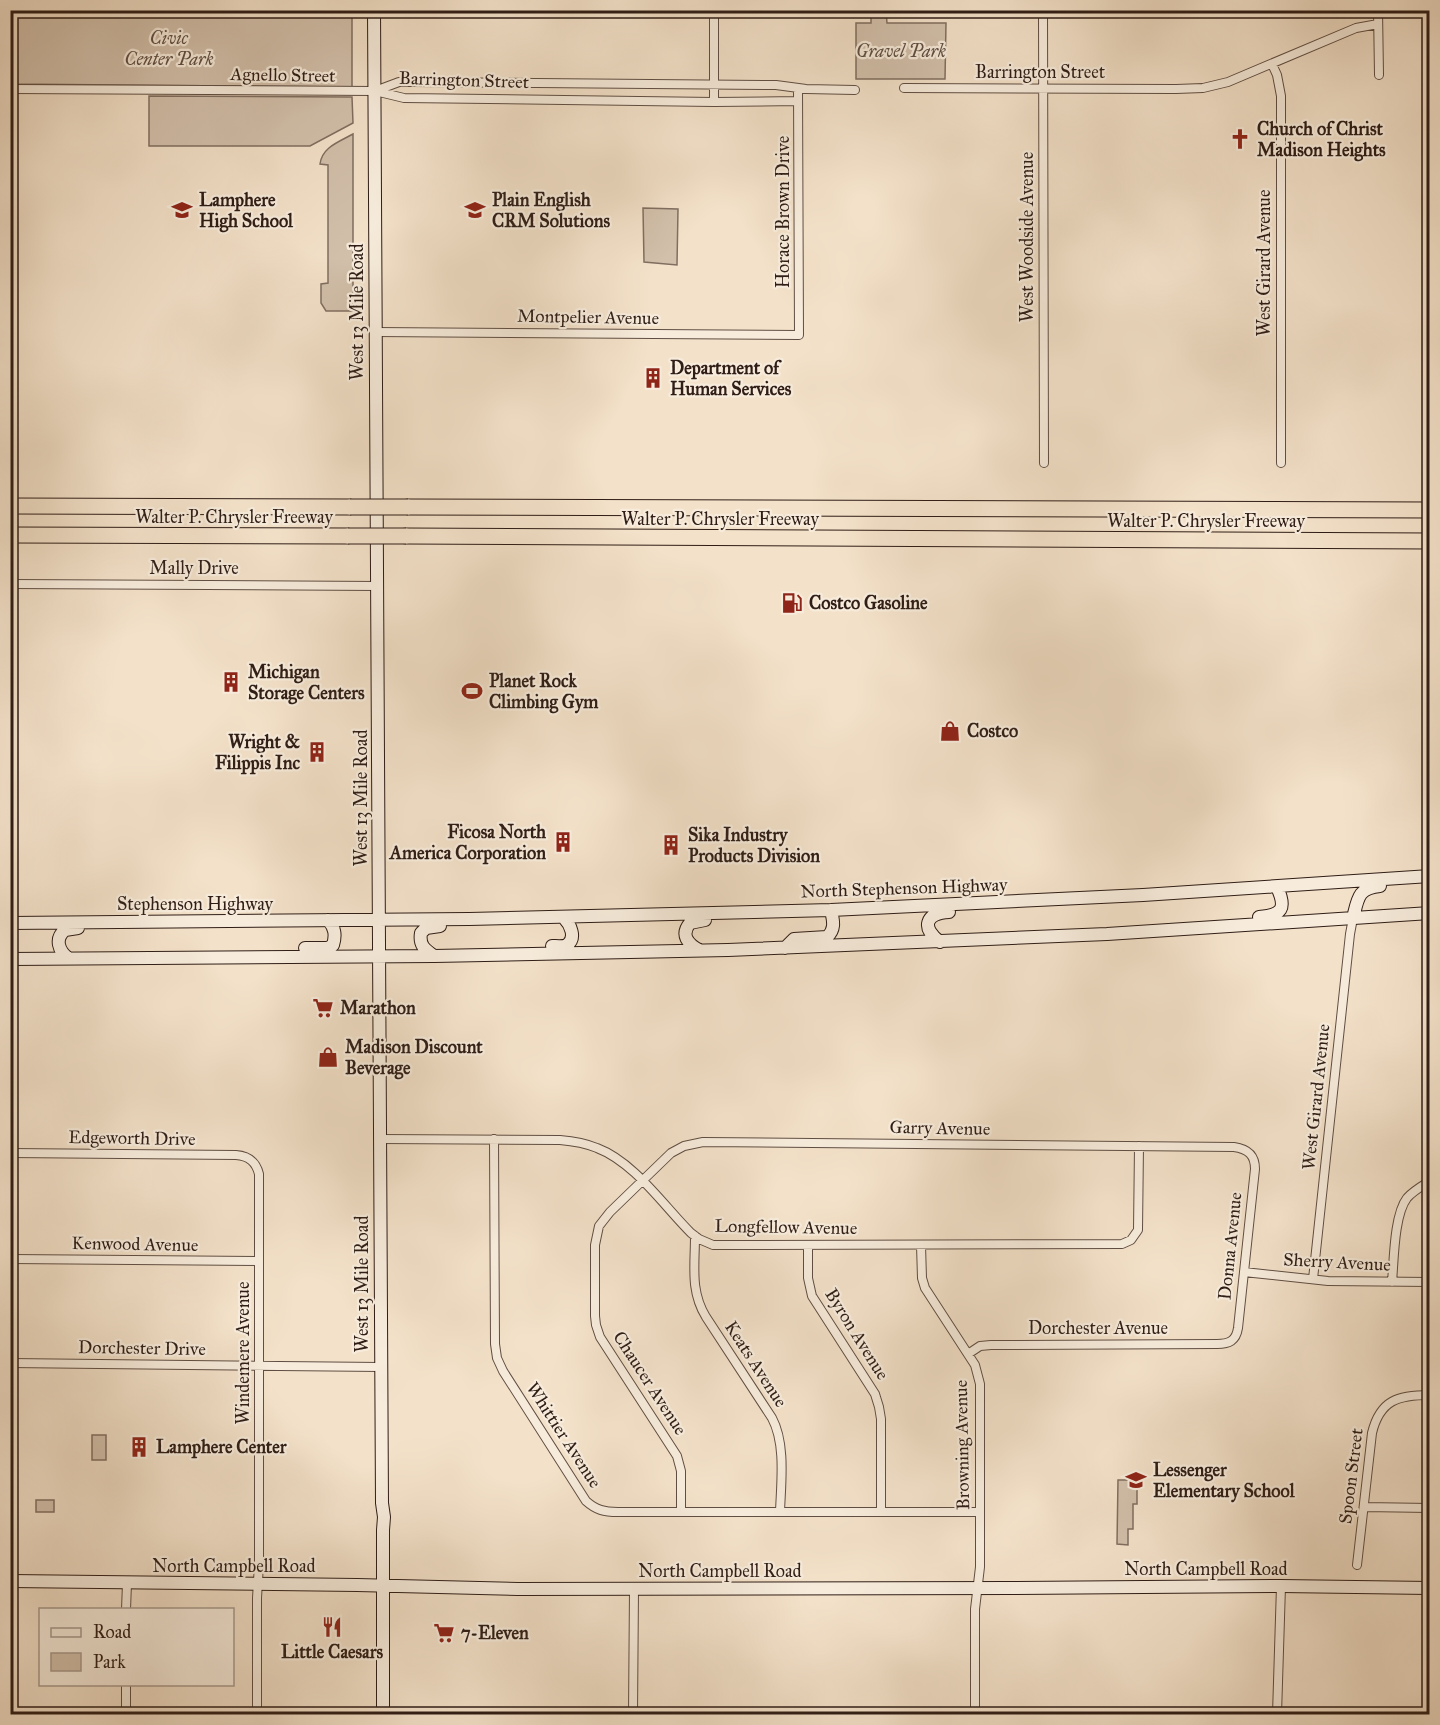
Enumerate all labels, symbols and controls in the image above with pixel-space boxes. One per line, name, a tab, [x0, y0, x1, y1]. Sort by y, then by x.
park label: Civic Center Park	[124, 27, 214, 70]
park label: Gravel Park	[856, 40, 946, 62]
street label: Barrington Street	[975, 61, 1106, 84]
street label: Agnello Street	[229, 63, 336, 88]
street label: Barrington Street	[399, 67, 530, 94]
place label: Church of Christ Madison Heights	[1257, 118, 1386, 162]
church icon: Church of Christ Madison Heights	[1228, 127, 1252, 151]
street label: Horace Brown Drive	[772, 136, 794, 288]
street label: West Woodside Avenue	[1016, 152, 1038, 322]
place label: Lamphere High School	[199, 189, 294, 233]
place label: Plain English CRM Solutions	[492, 189, 610, 232]
street label: West Girard Avenue	[1253, 190, 1275, 336]
school or university icon: Lamphere High School	[170, 198, 194, 222]
school or university icon: Plain English CRM Solutions	[463, 198, 487, 222]
street label: West 13 Mile Road	[346, 244, 368, 380]
street label: Montpelier Avenue	[517, 305, 659, 329]
place label: Department of Human Services	[670, 357, 792, 400]
building icon: Department of Human Services	[641, 366, 665, 390]
street label: Walter P. Chrysler Freeway	[135, 506, 333, 528]
street label: Walter P. Chrysler Freeway	[621, 508, 819, 530]
street label: Walter P. Chrysler Freeway	[1107, 510, 1305, 532]
street label: Mally Drive	[149, 557, 239, 579]
fuel station icon: Costco Gasoline	[780, 591, 804, 615]
place label: Costco Gasoline	[809, 592, 928, 614]
place label: Michigan Storage Centers	[248, 661, 365, 705]
building icon: Michigan Storage Centers	[219, 670, 243, 694]
place label: Planet Rock Climbing Gym	[489, 670, 599, 714]
sports icon: Planet Rock Climbing Gym	[460, 679, 484, 703]
shop icon: Costco	[938, 719, 962, 743]
place label: Costco	[967, 720, 1018, 742]
street label: West 13 Mile Road	[350, 730, 372, 866]
place label: Wright & Filippis Inc	[215, 731, 300, 775]
building icon: Wright & Filippis Inc	[305, 740, 329, 764]
place label: Ficosa North America Corporation	[389, 821, 547, 865]
place label: Sika Industry Products Division	[688, 824, 820, 867]
building icon: Ficosa North America Corporation	[551, 830, 575, 854]
building icon: Sika Industry Products Division	[659, 833, 683, 857]
street label: North Stephenson Highway	[800, 873, 1008, 904]
street label: Stephenson Highway	[117, 893, 274, 916]
supermarket icon: Marathon	[311, 996, 335, 1020]
place label: Marathon	[340, 997, 416, 1019]
street label: West Girard Avenue	[1297, 1023, 1335, 1171]
place label: Madison Discount Beverage	[345, 1036, 483, 1080]
shop icon: Madison Discount Beverage	[316, 1045, 340, 1069]
street label: Garry Avenue	[890, 1116, 990, 1140]
street label: Edgeworth Drive	[68, 1126, 196, 1151]
street label: Donna Avenue	[1213, 1191, 1247, 1301]
street label: Longfellow Avenue	[715, 1215, 857, 1240]
street label: West 13 Mile Road	[351, 1216, 373, 1352]
street label: Kenwood Avenue	[71, 1232, 199, 1256]
street label: Sherry Avenue	[1283, 1248, 1391, 1276]
street label: Windemere Avenue	[232, 1282, 254, 1424]
street label: Byron Avenue	[820, 1284, 894, 1384]
street label: Keats Avenue	[720, 1317, 792, 1411]
street label: Dorchester Avenue	[1028, 1317, 1168, 1339]
street label: Chaucer Avenue	[608, 1327, 692, 1439]
street label: Dorchester Drive	[78, 1336, 206, 1360]
street label: Whittier Avenue	[522, 1378, 606, 1492]
street label: Browning Avenue	[950, 1380, 975, 1510]
street label: Spoon Street	[1334, 1426, 1368, 1525]
building icon: Lamphere Center	[127, 1435, 151, 1459]
place label: Lamphere Center	[156, 1436, 288, 1459]
place label: Lessenger Elementary School	[1153, 1459, 1296, 1503]
school or university icon: Lessenger Elementary School	[1124, 1468, 1148, 1492]
street label: North Campbell Road	[152, 1555, 316, 1577]
street label: North Campbell Road	[1124, 1558, 1288, 1580]
street label: North Campbell Road	[638, 1560, 802, 1582]
legend	[39, 1608, 234, 1686]
restaurant icon: Little Caesars	[320, 1615, 344, 1639]
text: Road	[93, 1621, 131, 1643]
supermarket icon: 7-Eleven	[432, 1621, 456, 1645]
place label: 7-Eleven	[461, 1622, 529, 1644]
place label: Little Caesars	[281, 1641, 383, 1663]
text: Park	[93, 1651, 126, 1673]

